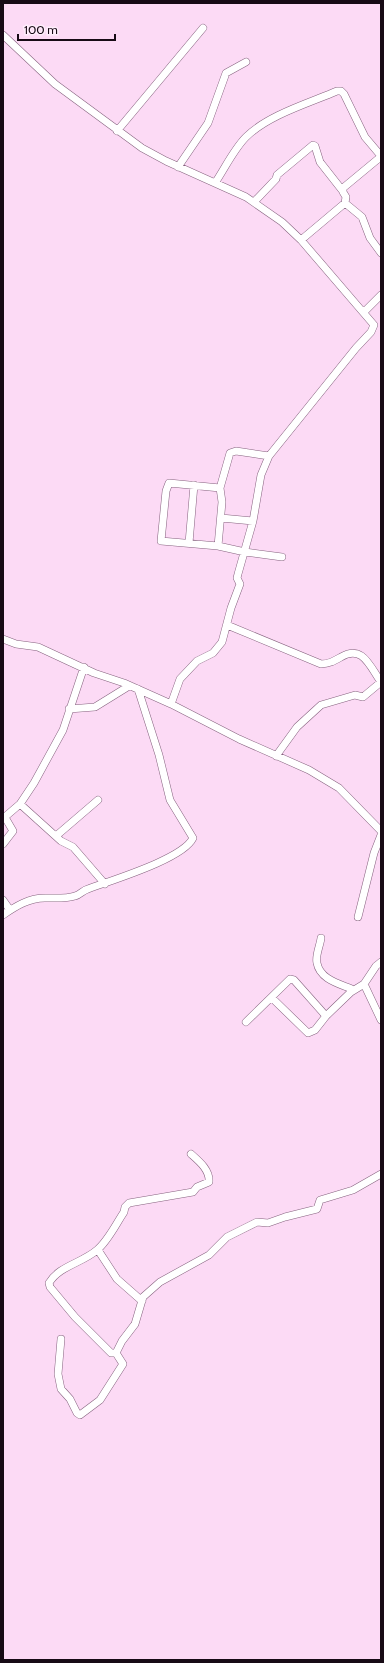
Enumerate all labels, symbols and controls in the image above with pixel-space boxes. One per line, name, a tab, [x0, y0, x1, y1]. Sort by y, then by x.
scale bar	[18, 16, 115, 42]
text: 100 m	[24, 22, 58, 37]

